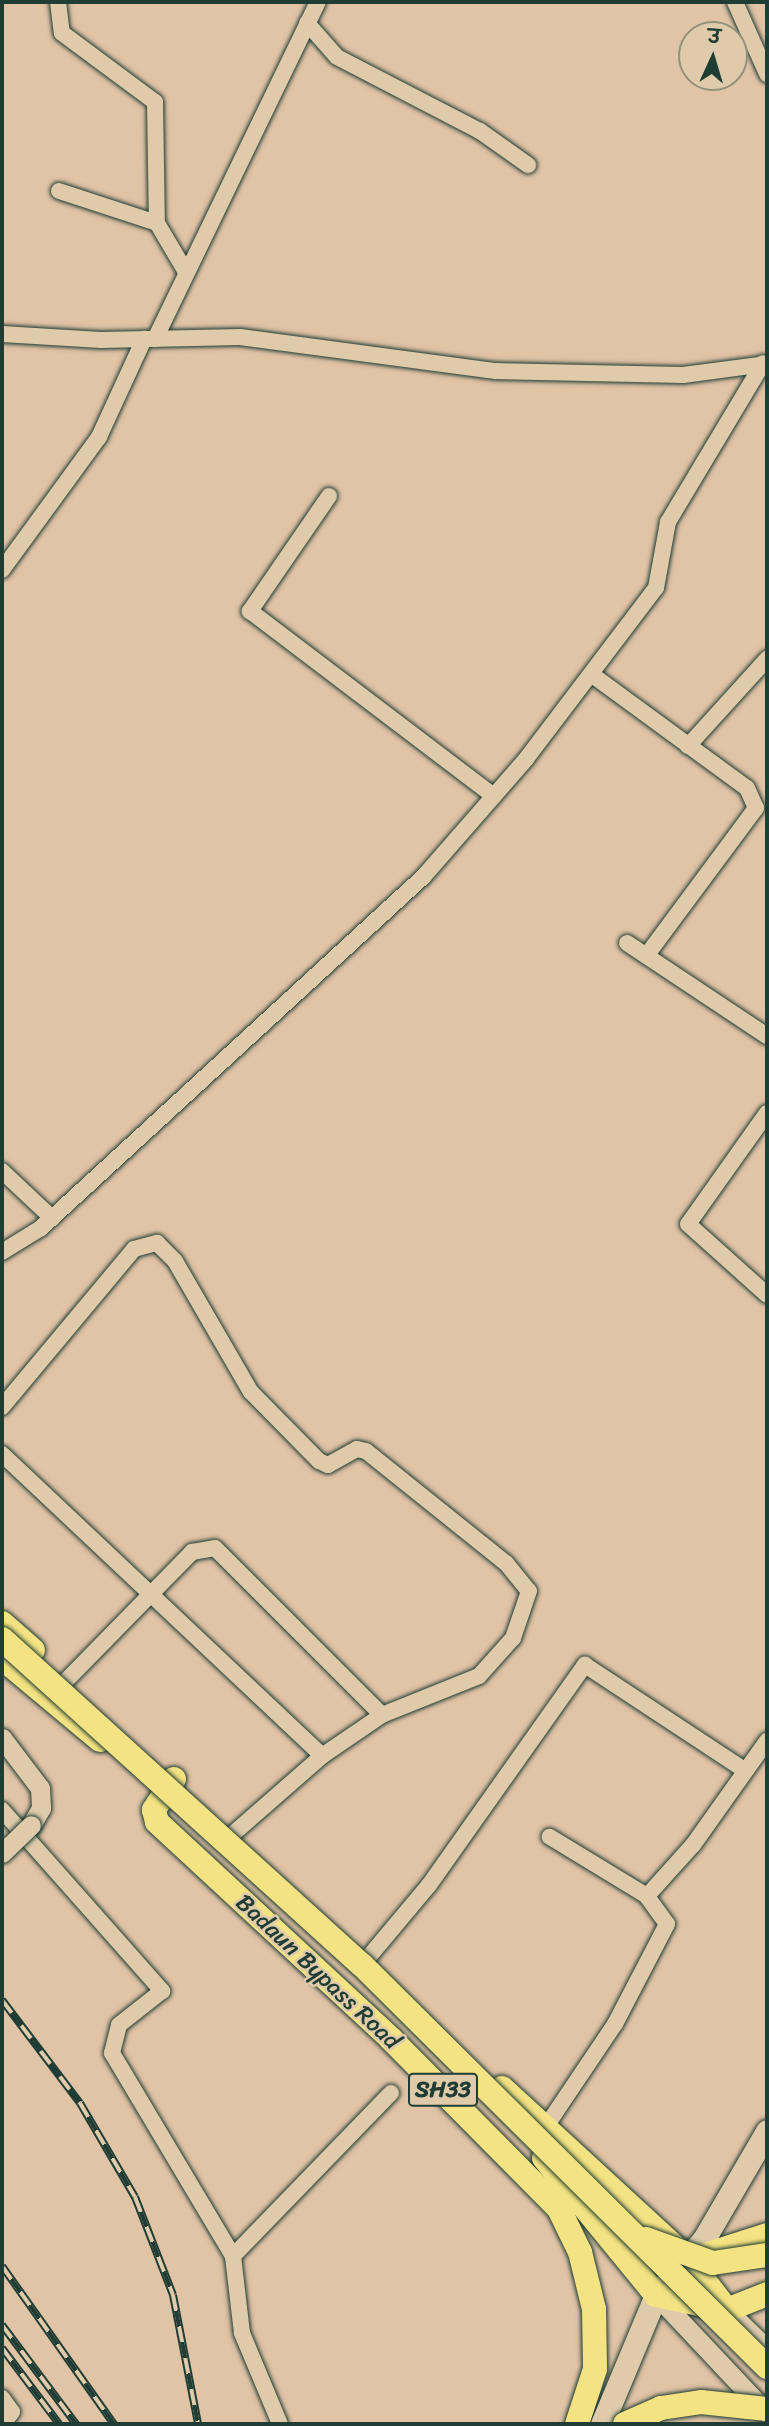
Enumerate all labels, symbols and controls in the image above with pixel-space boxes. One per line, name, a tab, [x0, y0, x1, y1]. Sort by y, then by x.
text: उ	[707, 20, 722, 53]
north arrow	[678, 21, 748, 91]
street label: Badaun Bypass Road	[230, 1888, 406, 2056]
road number: SH33	[408, 2070, 478, 2110]

